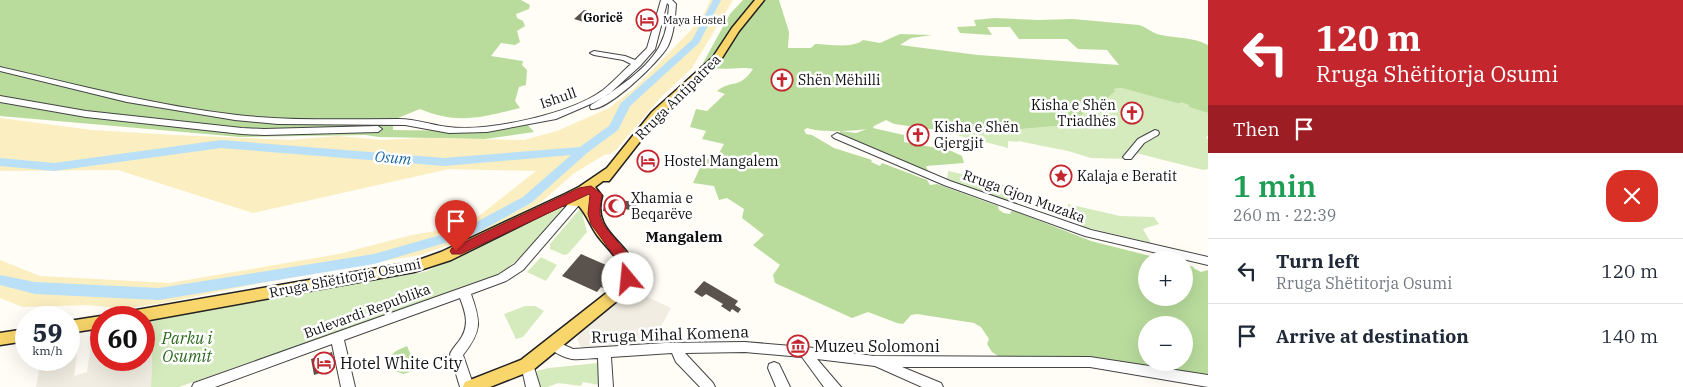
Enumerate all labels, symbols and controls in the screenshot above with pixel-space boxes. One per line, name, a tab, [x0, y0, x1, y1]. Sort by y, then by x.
hotel icon: Maya Hostel	[635, 8, 659, 32]
district label: Goricë	[583, 10, 623, 25]
place label: Maya Hostel	[663, 13, 726, 27]
text: 120 m	[1316, 15, 1421, 61]
icon: left	[1233, 20, 1298, 85]
street label: Rruga Antipatrea	[631, 50, 725, 144]
text: Rruga Shëtitorja Osumi	[1316, 59, 1558, 88]
church icon: Shën Mëhilli	[770, 68, 794, 92]
place label: Shën Mëhilli	[798, 71, 880, 89]
street label: Ishull	[537, 83, 579, 113]
place label: Kisha e Shën Triadhës	[1031, 96, 1116, 130]
church icon: Kisha e Shën Triadhës	[1120, 101, 1144, 125]
icon: arrive	[1290, 115, 1318, 143]
text: Then	[1233, 117, 1280, 141]
place label: Kisha e Shën Gjergjit	[934, 118, 1019, 152]
church icon: Kisha e Shën Gjergjit	[906, 123, 930, 147]
water label: Osum	[374, 146, 413, 169]
hotel icon: Hostel Mangalem	[636, 149, 660, 173]
place label: Hostel Mangalem	[664, 152, 779, 170]
place icon: Kalaja e Beratit	[1049, 164, 1073, 188]
street label: Rruga Gjon Muzaka	[960, 165, 1088, 227]
text: 1 min	[1233, 166, 1316, 205]
place label: Kalaja e Beratit	[1077, 167, 1177, 185]
button: close	[1606, 170, 1658, 222]
place label: Xhamia e Beqarëve	[631, 189, 693, 223]
mosque icon: Xhamia e Beqarëve	[603, 194, 627, 218]
pin	[435, 200, 477, 251]
text: 260 m · 22:39	[1233, 205, 1336, 225]
icon: arrive	[442, 207, 470, 235]
district label: Mangalem	[645, 227, 723, 246]
text: Turn left	[1276, 249, 1359, 273]
map controls	[1138, 251, 1193, 371]
button: +	[1138, 251, 1193, 306]
position arrow	[601, 252, 653, 304]
street label: Rruga Shëtitorja Osumi	[268, 254, 422, 302]
icon: left	[1233, 257, 1261, 285]
text: 120 m	[1601, 259, 1658, 283]
text: Rruga Shëtitorja Osumi	[1276, 273, 1452, 293]
street label: Bulevardi Republika	[301, 280, 433, 342]
speed limit sign: 60	[90, 306, 155, 371]
text: 59	[32, 316, 63, 349]
button: −	[1138, 316, 1193, 371]
street label: Rruga Mihal Komena	[591, 321, 750, 347]
icon: arrive	[1233, 322, 1261, 350]
text: Arrive at destination	[1276, 324, 1469, 348]
text: 140 m	[1601, 324, 1658, 348]
park label: Parku i Osumit	[161, 328, 213, 366]
museum icon: Muzeu Solomoni	[786, 334, 810, 358]
place label: Muzeu Solomoni	[814, 336, 940, 356]
text: km/h	[32, 343, 63, 358]
hotel icon: Hotel White City	[312, 351, 336, 375]
place label: Hotel White City	[340, 353, 463, 373]

